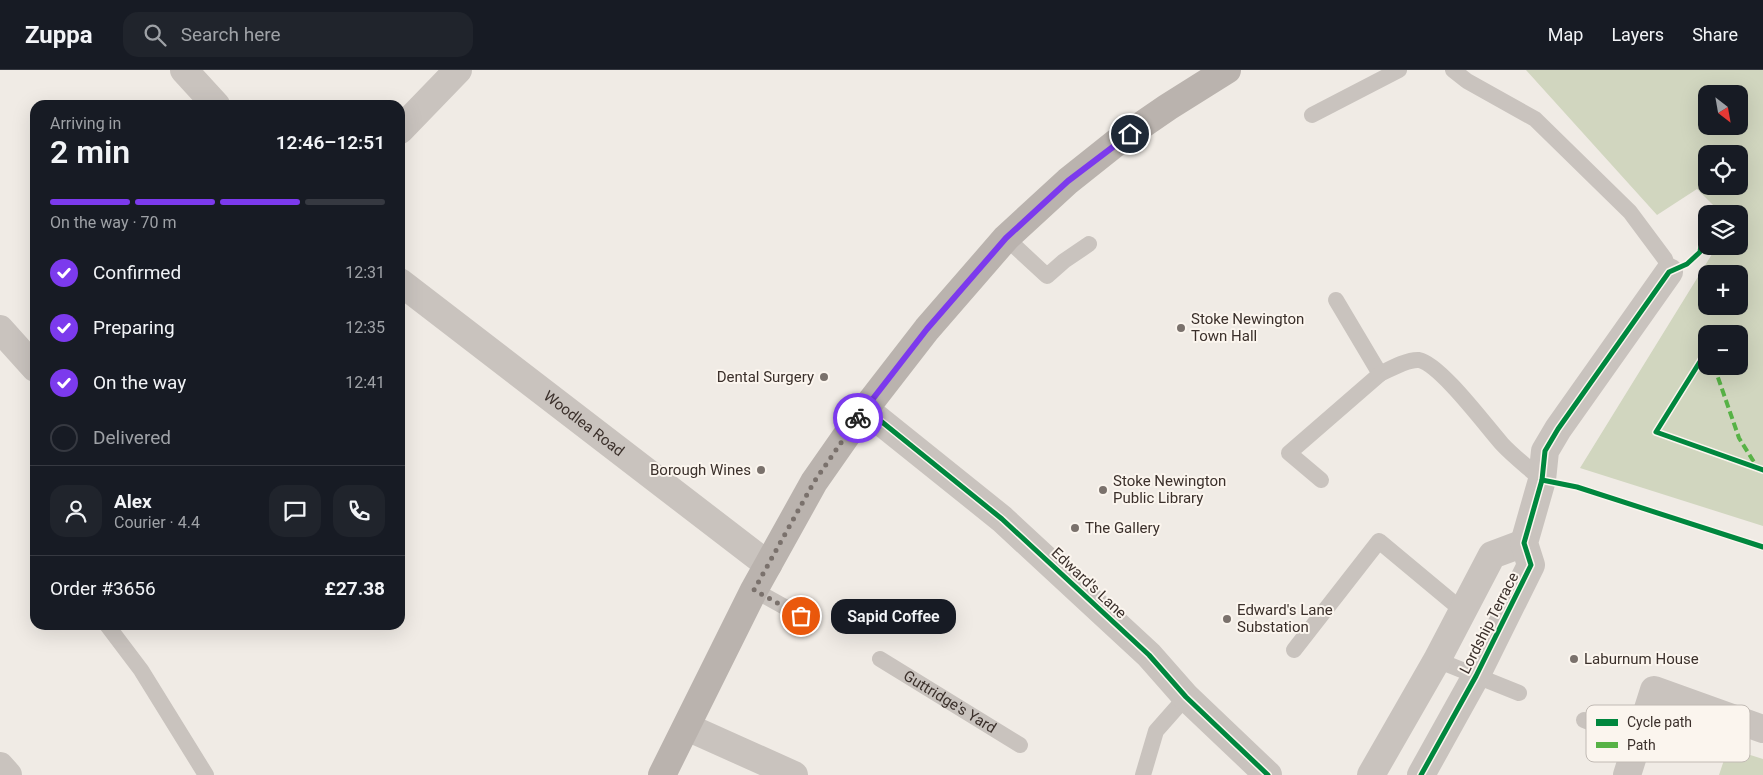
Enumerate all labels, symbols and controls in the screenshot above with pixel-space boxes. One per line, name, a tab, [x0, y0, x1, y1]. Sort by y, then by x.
search box	[123, 12, 473, 57]
text: Zuppa	[25, 21, 93, 49]
icon: search	[141, 21, 169, 49]
text: Search here	[181, 23, 281, 46]
text: Map	[1548, 24, 1583, 45]
text: Layers	[1611, 24, 1664, 45]
text: Share	[1692, 24, 1738, 45]
north arrow	[1698, 85, 1748, 135]
map controls	[1698, 85, 1748, 375]
pin	[1109, 113, 1151, 155]
text: Arriving in	[50, 114, 121, 133]
icon: home	[1116, 120, 1144, 148]
text: 12:46–12:51	[276, 131, 385, 154]
text: 2 min	[50, 133, 130, 171]
button: locate	[1698, 145, 1748, 195]
button: layers	[1698, 205, 1748, 255]
text: On the way · 70 m	[50, 213, 177, 232]
icon: check	[50, 259, 78, 287]
text: Confirmed	[93, 261, 181, 284]
text: 12:31	[345, 263, 385, 282]
button: +	[1698, 265, 1748, 315]
place label: Stoke Newington Town Hall	[1191, 310, 1304, 345]
icon: check	[50, 314, 78, 342]
text: Preparing	[93, 316, 175, 339]
text: 12:35	[345, 318, 385, 337]
marker: Stoke Newington Town Hall	[1175, 322, 1187, 334]
button: −	[1698, 325, 1748, 375]
place label: Dental Surgery	[717, 368, 814, 386]
icon: check	[50, 369, 78, 397]
text: On the way	[93, 371, 186, 394]
marker: Dental Surgery	[818, 371, 830, 383]
text: 12:41	[345, 373, 385, 392]
street label: Woodlea Road	[540, 387, 628, 460]
courier	[833, 393, 883, 443]
icon: bike	[844, 404, 872, 432]
text: Delivered	[93, 426, 171, 449]
place label: Borough Wines	[650, 461, 751, 479]
marker: Borough Wines	[755, 464, 767, 476]
place label: Stoke Newington Public Library	[1113, 472, 1226, 507]
marker: Stoke Newington Public Library	[1097, 484, 1109, 496]
button: person	[50, 485, 102, 537]
button: chat	[269, 485, 321, 537]
button: phone	[333, 485, 385, 537]
text: Alex	[114, 490, 152, 513]
text: Courier · 4.4	[114, 513, 200, 532]
place label: The Gallery	[1085, 519, 1160, 537]
marker: The Gallery	[1069, 522, 1081, 534]
street label: Edward's Lane	[1048, 544, 1130, 622]
street label: Lordship Terrace	[1456, 569, 1522, 677]
text: Order #3656	[50, 577, 156, 600]
text: £27.38	[325, 577, 385, 600]
pin	[780, 595, 822, 637]
callout: Sapid Coffee	[831, 598, 956, 634]
place label: Edward's Lane Substation	[1237, 601, 1333, 636]
icon: bag	[787, 602, 815, 630]
text: Sapid Coffee	[847, 607, 940, 626]
marker: Edward's Lane Substation	[1221, 613, 1233, 625]
place label: Laburnum House	[1584, 650, 1699, 668]
marker: Laburnum House	[1568, 653, 1580, 665]
street label: Guttridge's Yard	[900, 667, 1000, 737]
legend	[1586, 705, 1750, 762]
text: Cycle path	[1627, 714, 1692, 730]
text: Path	[1627, 737, 1656, 753]

